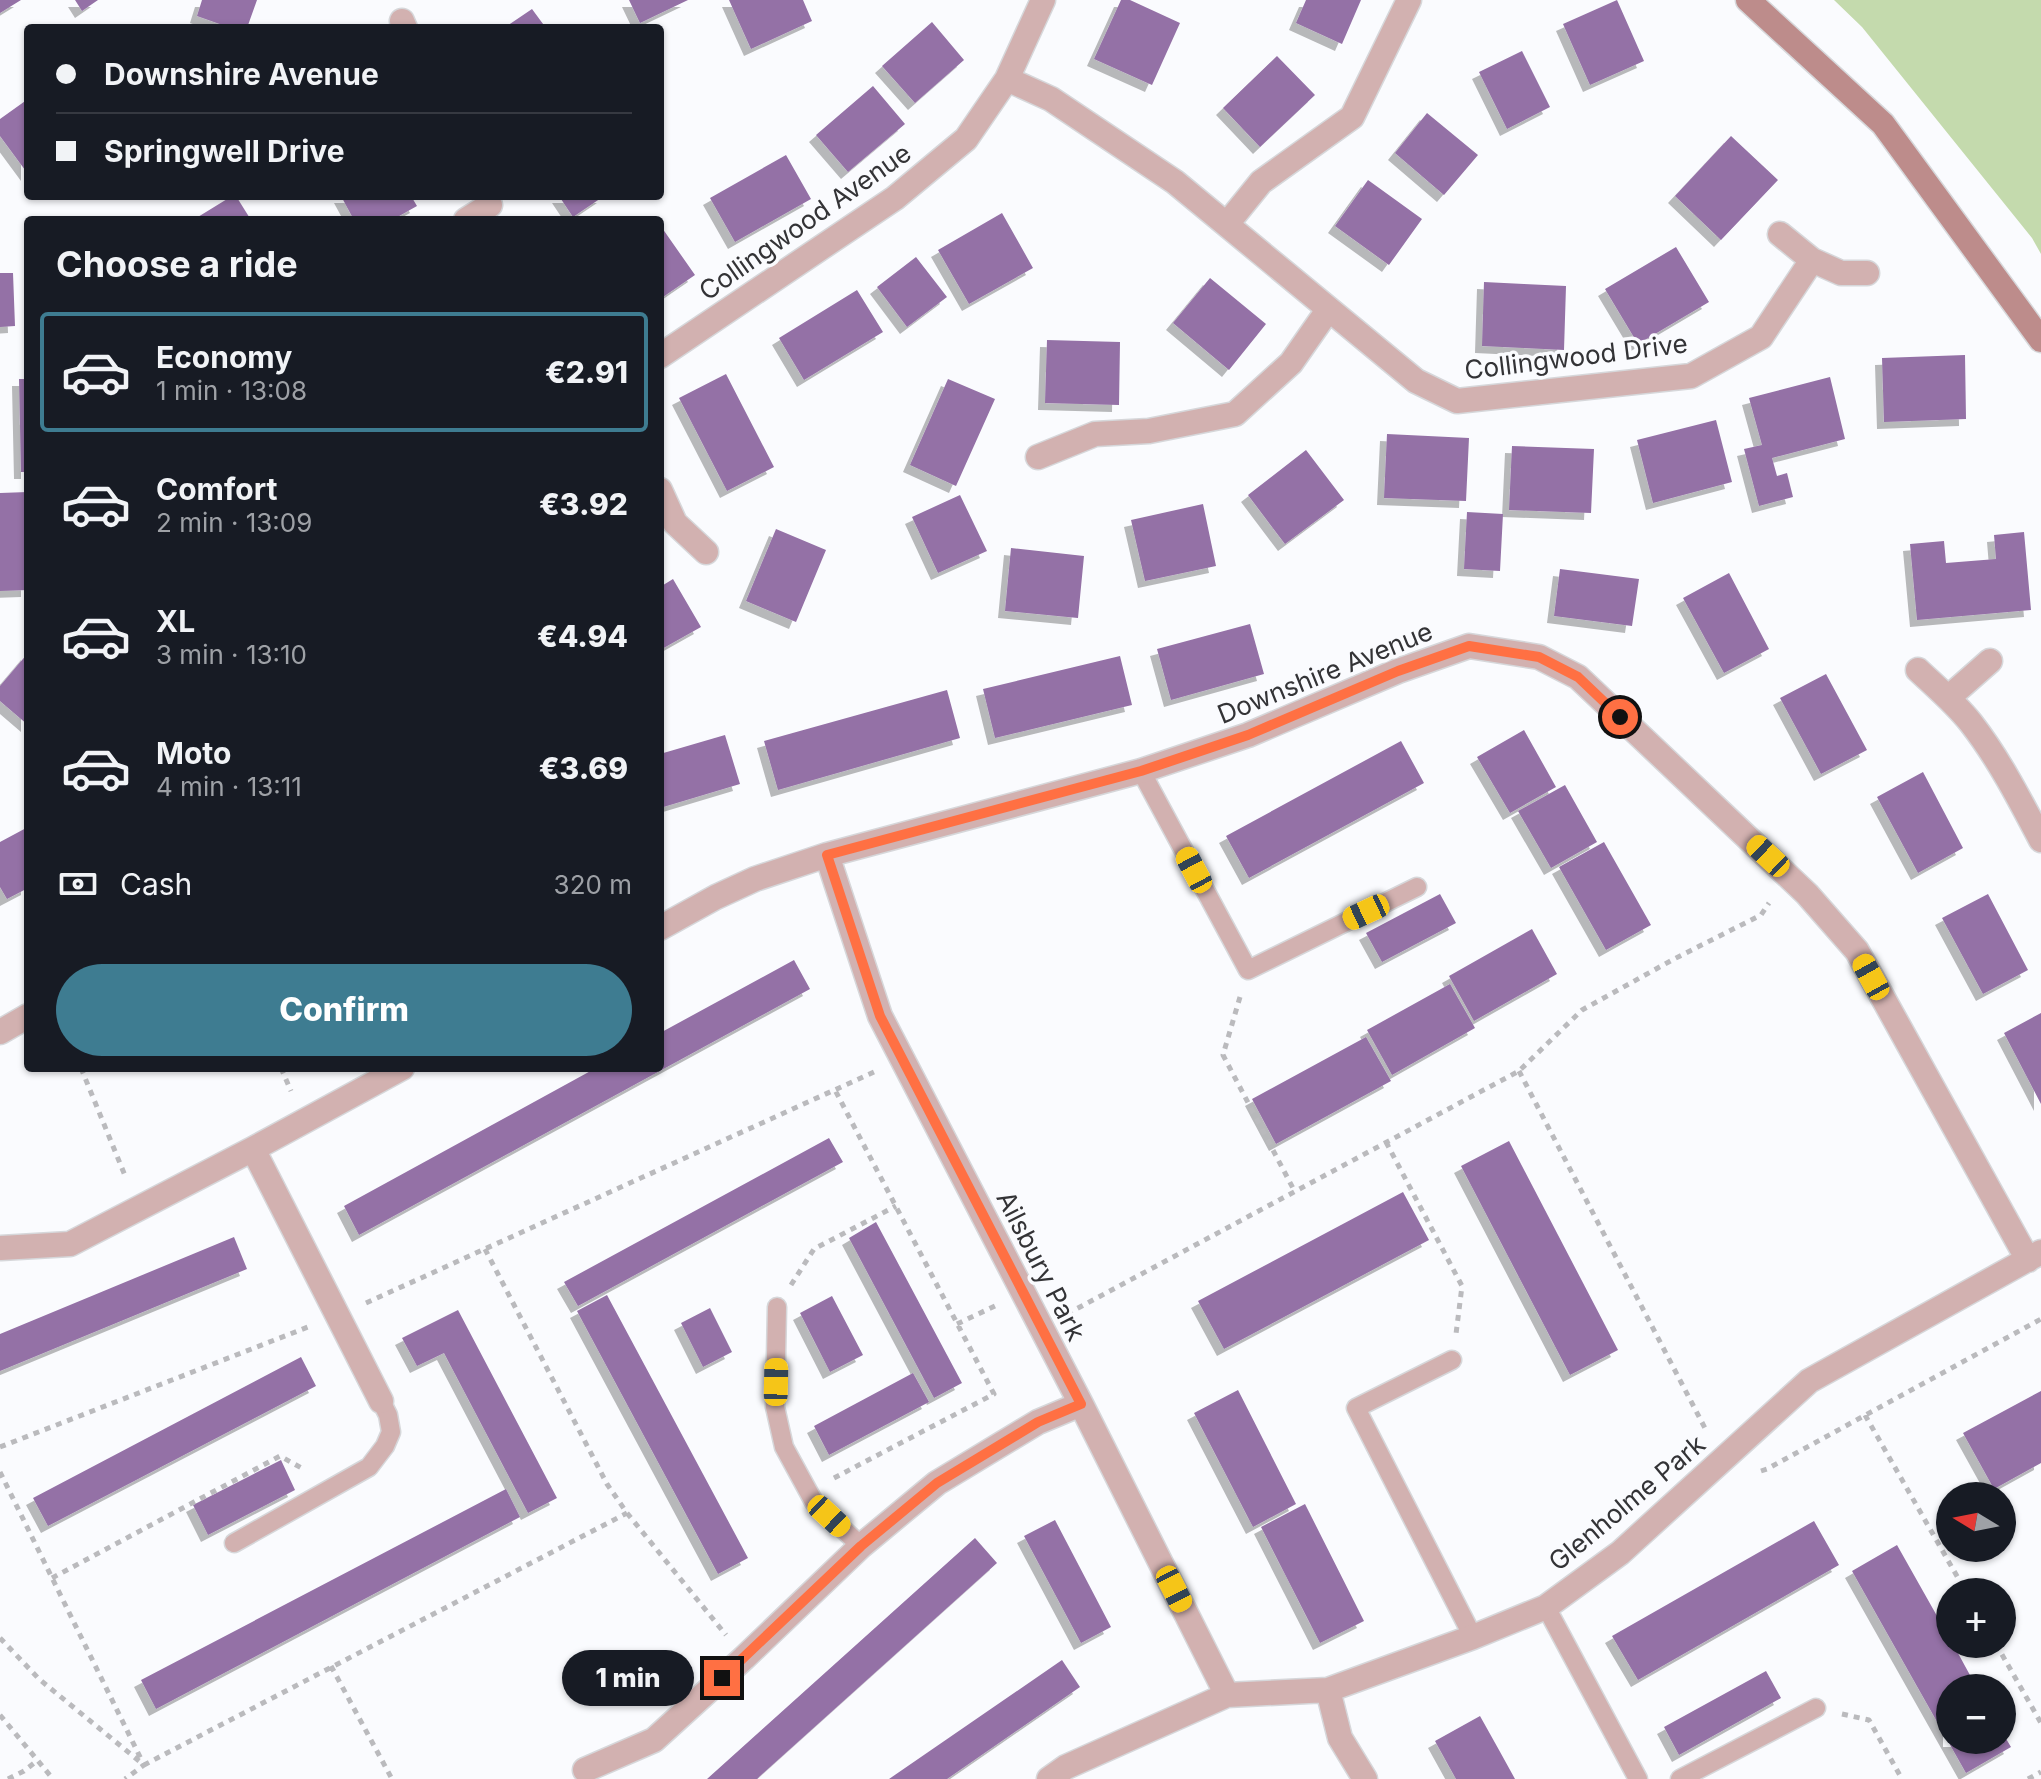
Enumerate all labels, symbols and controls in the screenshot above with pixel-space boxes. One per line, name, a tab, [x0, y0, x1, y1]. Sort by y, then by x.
text: Downshire Avenue	[104, 56, 379, 92]
text: Springwell Drive	[104, 133, 345, 169]
street label: Collingwood Avenue	[693, 137, 917, 306]
text: Choose a ride	[56, 242, 298, 286]
street label: Collingwood Drive	[1463, 327, 1689, 386]
icon: car	[60, 336, 132, 408]
text: Economy	[156, 339, 292, 375]
text: €2.91	[545, 354, 628, 390]
text: 1 min · 13:08	[156, 375, 307, 406]
icon: car	[60, 468, 132, 540]
text: Comfort	[156, 471, 277, 507]
text: €3.92	[539, 486, 628, 522]
text: 2 min · 13:09	[156, 507, 312, 538]
icon: car	[60, 600, 132, 672]
text: XL	[156, 603, 195, 639]
street label: Downshire Avenue	[1213, 615, 1437, 730]
text: €4.94	[537, 618, 628, 654]
text: 3 min · 13:10	[156, 639, 307, 670]
route start	[1602, 699, 1638, 735]
icon: car	[60, 732, 132, 804]
text: Moto	[156, 735, 231, 771]
text: €3.69	[539, 750, 628, 786]
text: 4 min · 13:11	[156, 771, 302, 802]
car	[1742, 831, 1794, 881]
car	[1172, 843, 1216, 897]
icon: cash	[56, 862, 100, 906]
text: Cash	[120, 866, 192, 902]
text: 320 m	[554, 869, 632, 900]
car	[1339, 891, 1393, 933]
car	[1849, 950, 1893, 1004]
button: Confirm	[56, 964, 632, 1056]
street label: Ailsbury Park	[991, 1186, 1092, 1346]
car	[764, 1358, 788, 1406]
street label: Glenholme Park	[1542, 1428, 1711, 1577]
north arrow	[1936, 1482, 2016, 1562]
map controls	[1936, 1482, 2016, 1754]
car	[803, 1491, 855, 1541]
car	[1152, 1562, 1196, 1616]
button: +	[1936, 1578, 2016, 1658]
callout: 1 min	[562, 1650, 694, 1706]
route end	[704, 1660, 740, 1696]
text: 1 min	[595, 1662, 661, 1693]
button: −	[1936, 1674, 2016, 1754]

